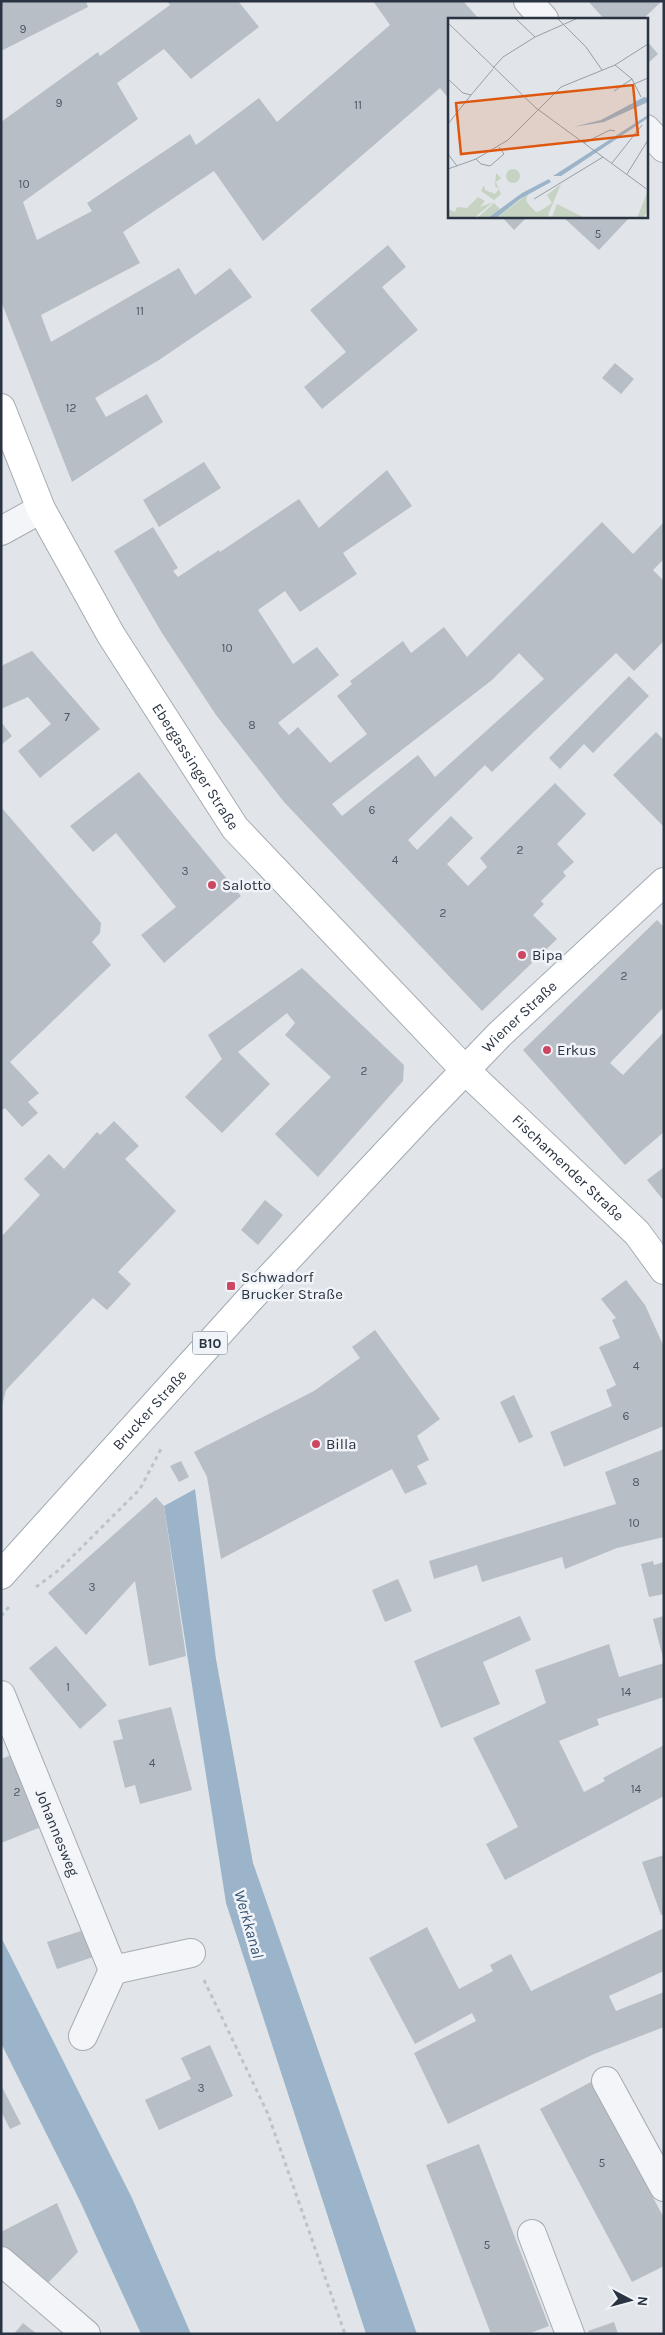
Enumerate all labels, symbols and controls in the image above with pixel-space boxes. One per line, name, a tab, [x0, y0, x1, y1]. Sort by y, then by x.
inset map	[448, 18, 648, 218]
house number: 9	[20, 22, 27, 36]
house number: 9	[56, 96, 63, 110]
house number: 11	[354, 98, 362, 112]
house number: 10	[18, 177, 30, 191]
house number: 5	[595, 227, 602, 241]
house number: 11	[136, 304, 144, 318]
house number: 12	[66, 401, 77, 415]
house number: 10	[221, 641, 233, 655]
street label: Ebergassinger Straße	[148, 700, 243, 833]
house number: 7	[64, 710, 70, 724]
house number: 8	[248, 718, 256, 732]
house number: 6	[369, 803, 376, 817]
house number: 2	[517, 843, 524, 857]
house number: 4	[392, 853, 399, 867]
house number: 3	[181, 864, 189, 878]
place label: Salotto	[222, 876, 271, 894]
marker: Salotto	[206, 879, 218, 891]
house number: 2	[440, 906, 447, 920]
place label: Bipa	[532, 946, 563, 964]
marker: Bipa	[516, 949, 528, 961]
house number: 2	[621, 969, 628, 983]
street label: Wiener Straße	[478, 977, 561, 1056]
place label: Erkus	[557, 1041, 596, 1059]
marker: Erkus	[541, 1044, 553, 1056]
house number: 2	[361, 1064, 368, 1078]
street label: Fischamender Straße	[508, 1111, 628, 1225]
place label: Schwadorf Brucker Straße	[241, 1268, 343, 1303]
marker: Schwadorf Brucker Straße	[225, 1280, 237, 1292]
road number: B10	[192, 1332, 228, 1355]
house number: 4	[633, 1359, 640, 1373]
street label: Brucker Straße	[109, 1366, 191, 1454]
house number: 6	[623, 1409, 630, 1423]
place label: Billa	[326, 1435, 356, 1453]
marker: Billa	[310, 1438, 322, 1450]
house number: 8	[632, 1475, 640, 1489]
house number: 10	[628, 1516, 640, 1530]
house number: 3	[88, 1580, 96, 1594]
house number: 1	[66, 1680, 70, 1694]
house number: 14	[621, 1685, 632, 1699]
house number: 4	[149, 1756, 156, 1770]
house number: 14	[631, 1782, 642, 1796]
house number: 2	[14, 1785, 21, 1799]
street label: Johannesweg	[31, 1787, 83, 1880]
water label: Werkkanal	[230, 1888, 268, 1960]
house number: 3	[197, 2081, 205, 2095]
house number: 5	[599, 2156, 606, 2170]
house number: 5	[484, 2238, 491, 2252]
north arrow	[605, 2275, 655, 2325]
text: N	[633, 2295, 651, 2307]

